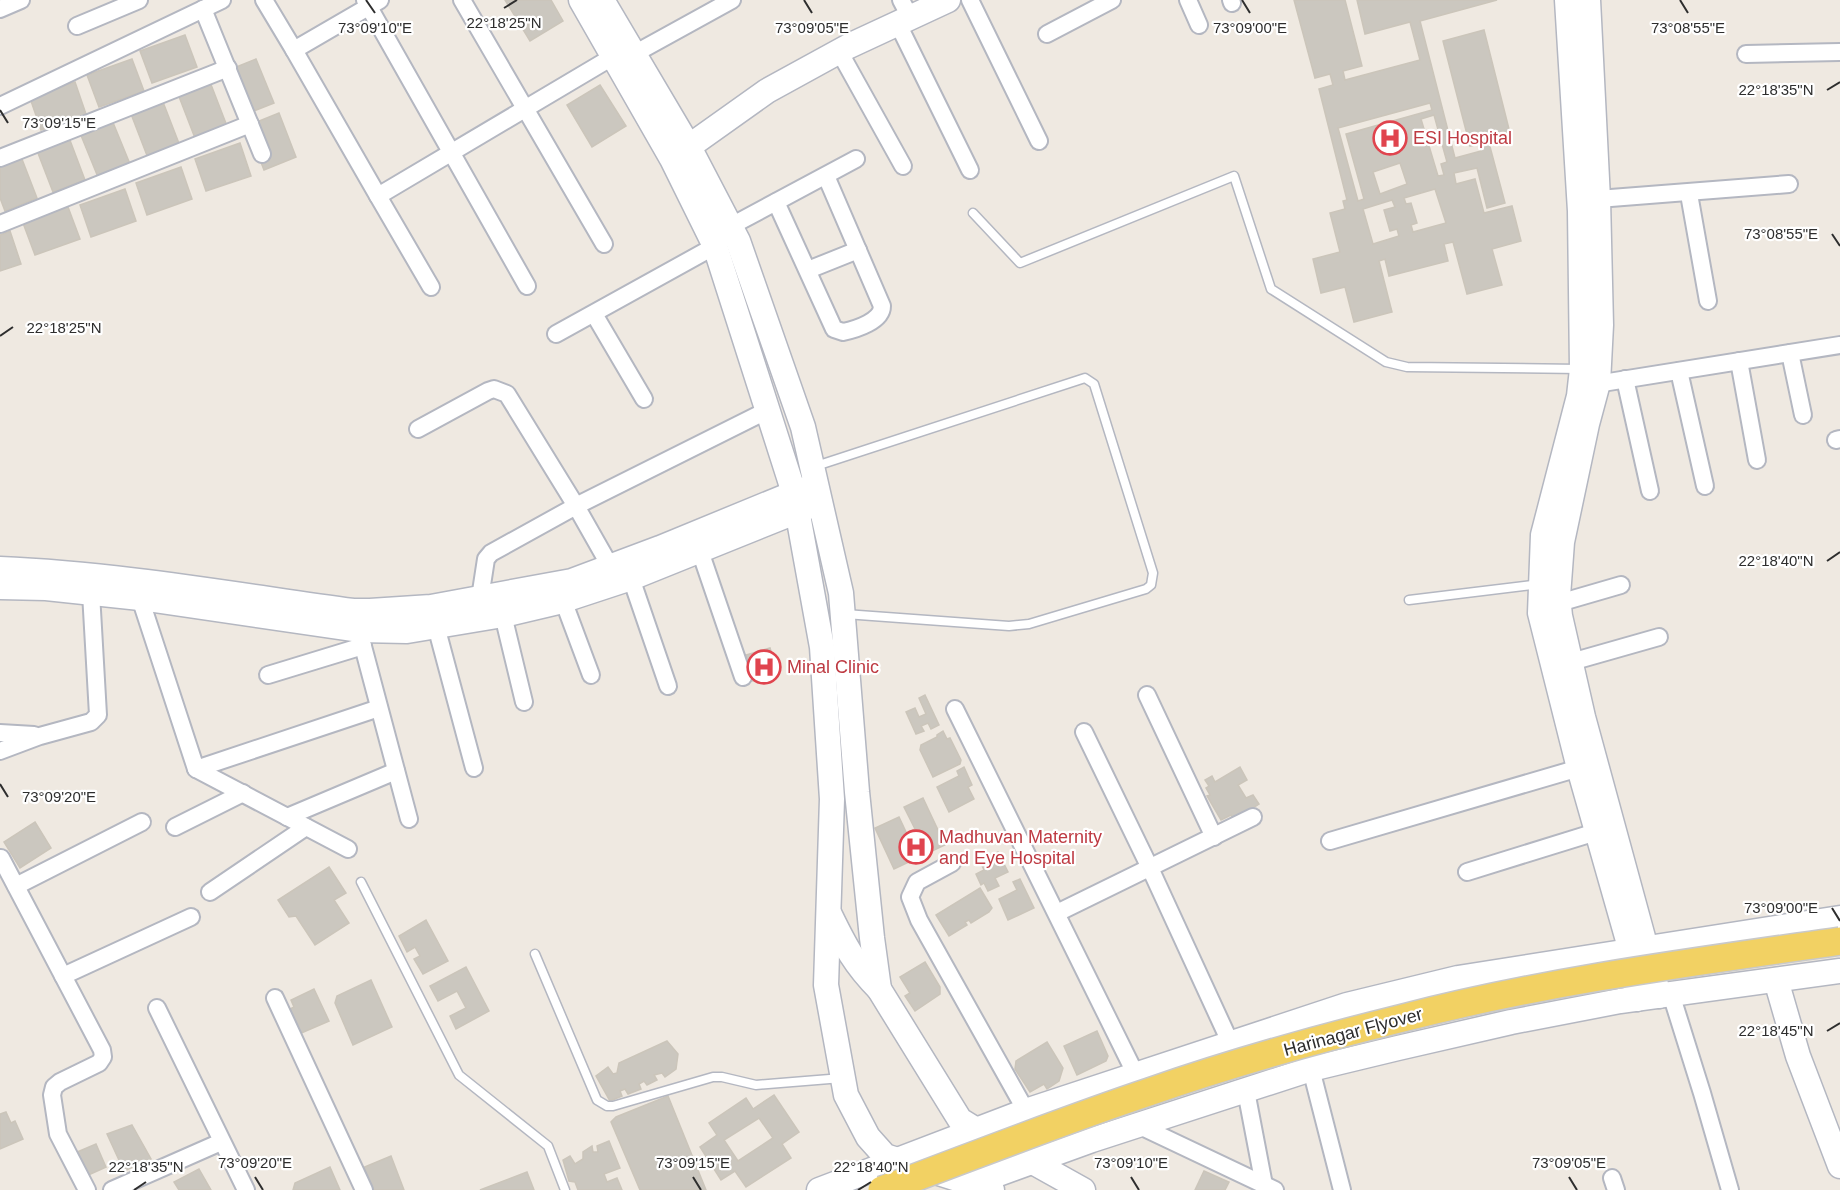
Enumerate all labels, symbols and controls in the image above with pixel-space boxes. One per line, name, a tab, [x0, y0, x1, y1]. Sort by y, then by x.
text: 22°18'25"N	[466, 14, 542, 31]
text: 73°09'10"E	[338, 19, 412, 36]
text: 73°09'05"E	[775, 19, 849, 36]
text: 73°09'00"E	[1213, 19, 1287, 36]
text: 73°08'55"E	[1651, 19, 1725, 36]
text: 22°18'35"N	[1738, 81, 1814, 98]
text: 73°09'15"E	[22, 114, 96, 131]
hospital icon: ESI Hospital	[1372, 120, 1408, 156]
place label: ESI Hospital	[1413, 128, 1512, 148]
text: 73°08'55"E	[1744, 225, 1818, 242]
text: 22°18'25"N	[26, 319, 102, 336]
text: 22°18'40"N	[1738, 552, 1814, 569]
hospital icon: Minal Clinic	[746, 649, 782, 685]
place label: Minal Clinic	[787, 657, 879, 677]
text: 73°09'20"E	[22, 788, 96, 805]
place label: Madhuvan Maternity and Eye Hospital	[939, 827, 1102, 868]
hospital icon: Madhuvan Maternity and Eye Hospital	[898, 829, 934, 865]
text: 73°09'00"E	[1744, 899, 1818, 916]
street label: Harinagar Flyover	[1281, 1004, 1425, 1060]
text: 22°18'45"N	[1738, 1022, 1814, 1039]
text: 73°09'20"E	[218, 1154, 292, 1171]
text: 73°09'15"E	[656, 1154, 730, 1171]
text: 73°09'10"E	[1094, 1154, 1168, 1171]
text: 73°09'05"E	[1532, 1154, 1606, 1171]
text: 22°18'35"N	[108, 1158, 184, 1175]
text: 22°18'40"N	[833, 1158, 909, 1175]

